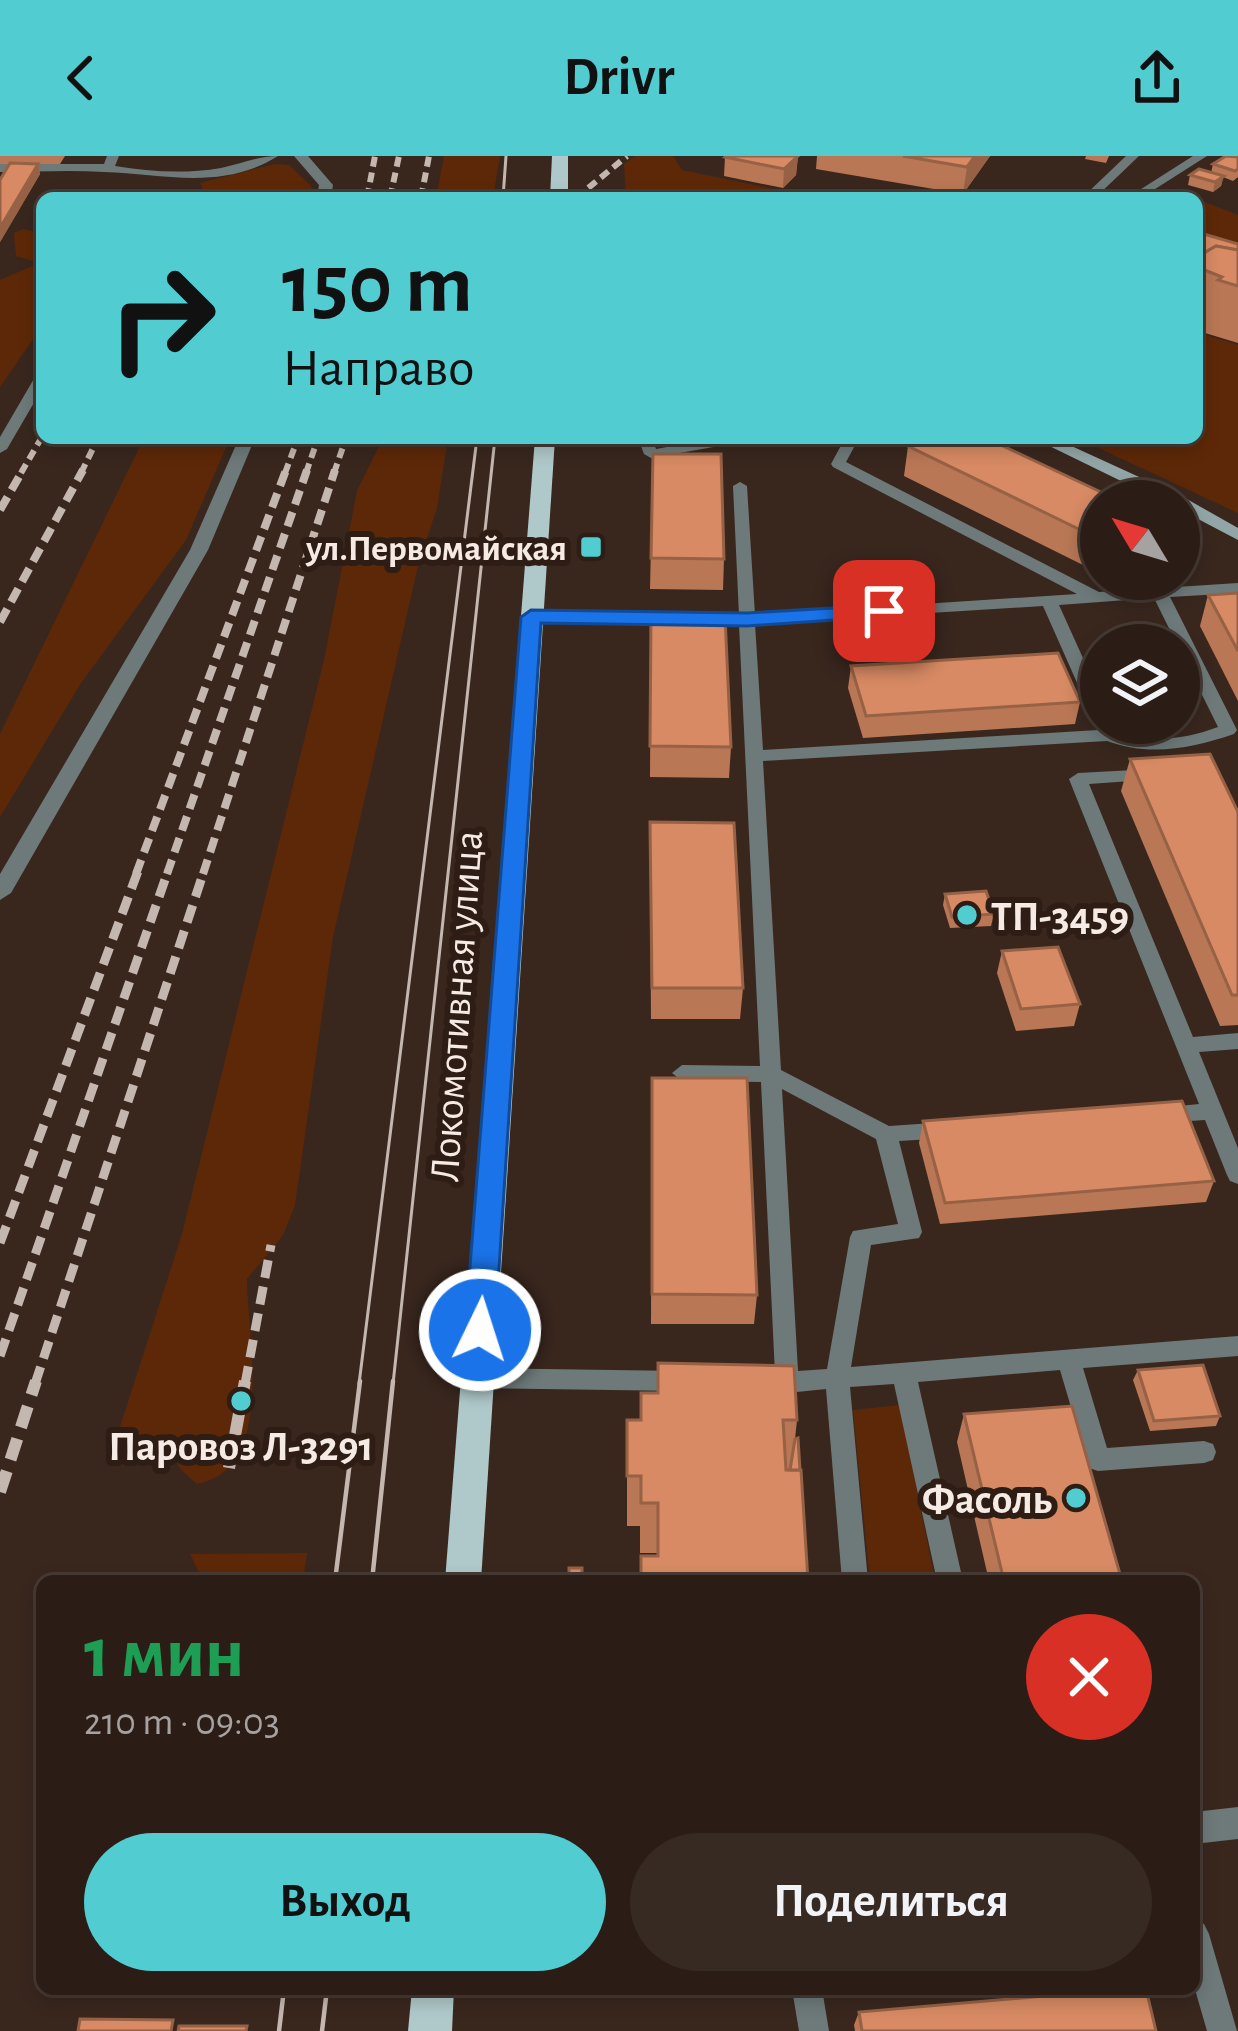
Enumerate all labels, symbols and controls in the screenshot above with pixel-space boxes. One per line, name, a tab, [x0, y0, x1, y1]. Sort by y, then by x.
icon: back	[48, 45, 114, 111]
icon: share	[1124, 45, 1190, 111]
text: Drivr	[564, 51, 674, 105]
icon: right	[84, 240, 240, 396]
text: 150 m	[282, 244, 473, 328]
text: Направо	[282, 342, 474, 396]
north arrow	[1080, 480, 1200, 600]
map controls	[1080, 480, 1200, 744]
place label: ул.Первомайская	[305, 531, 567, 567]
marker: ул.Первомайская	[578, 534, 604, 560]
pin	[833, 560, 935, 662]
icon: arrive	[851, 578, 917, 644]
button: layers	[1080, 624, 1200, 744]
street label: Локомотивная улица	[424, 829, 490, 1183]
place label: ТП-3459	[991, 896, 1129, 938]
marker: ТП-3459	[954, 902, 980, 928]
position arrow	[417, 1267, 543, 1393]
marker: Паровоз Л-3291	[228, 1388, 254, 1414]
place label: Паровоз Л-3291	[108, 1426, 374, 1468]
place label: Фасоль	[922, 1479, 1053, 1521]
marker: Фасоль	[1063, 1485, 1089, 1511]
button: close	[1026, 1614, 1152, 1740]
text: 1 мин	[84, 1618, 245, 1690]
text: 210 m · 09:03	[84, 1703, 280, 1742]
button: Выход	[84, 1833, 606, 1971]
button: Поделиться	[630, 1833, 1152, 1971]

